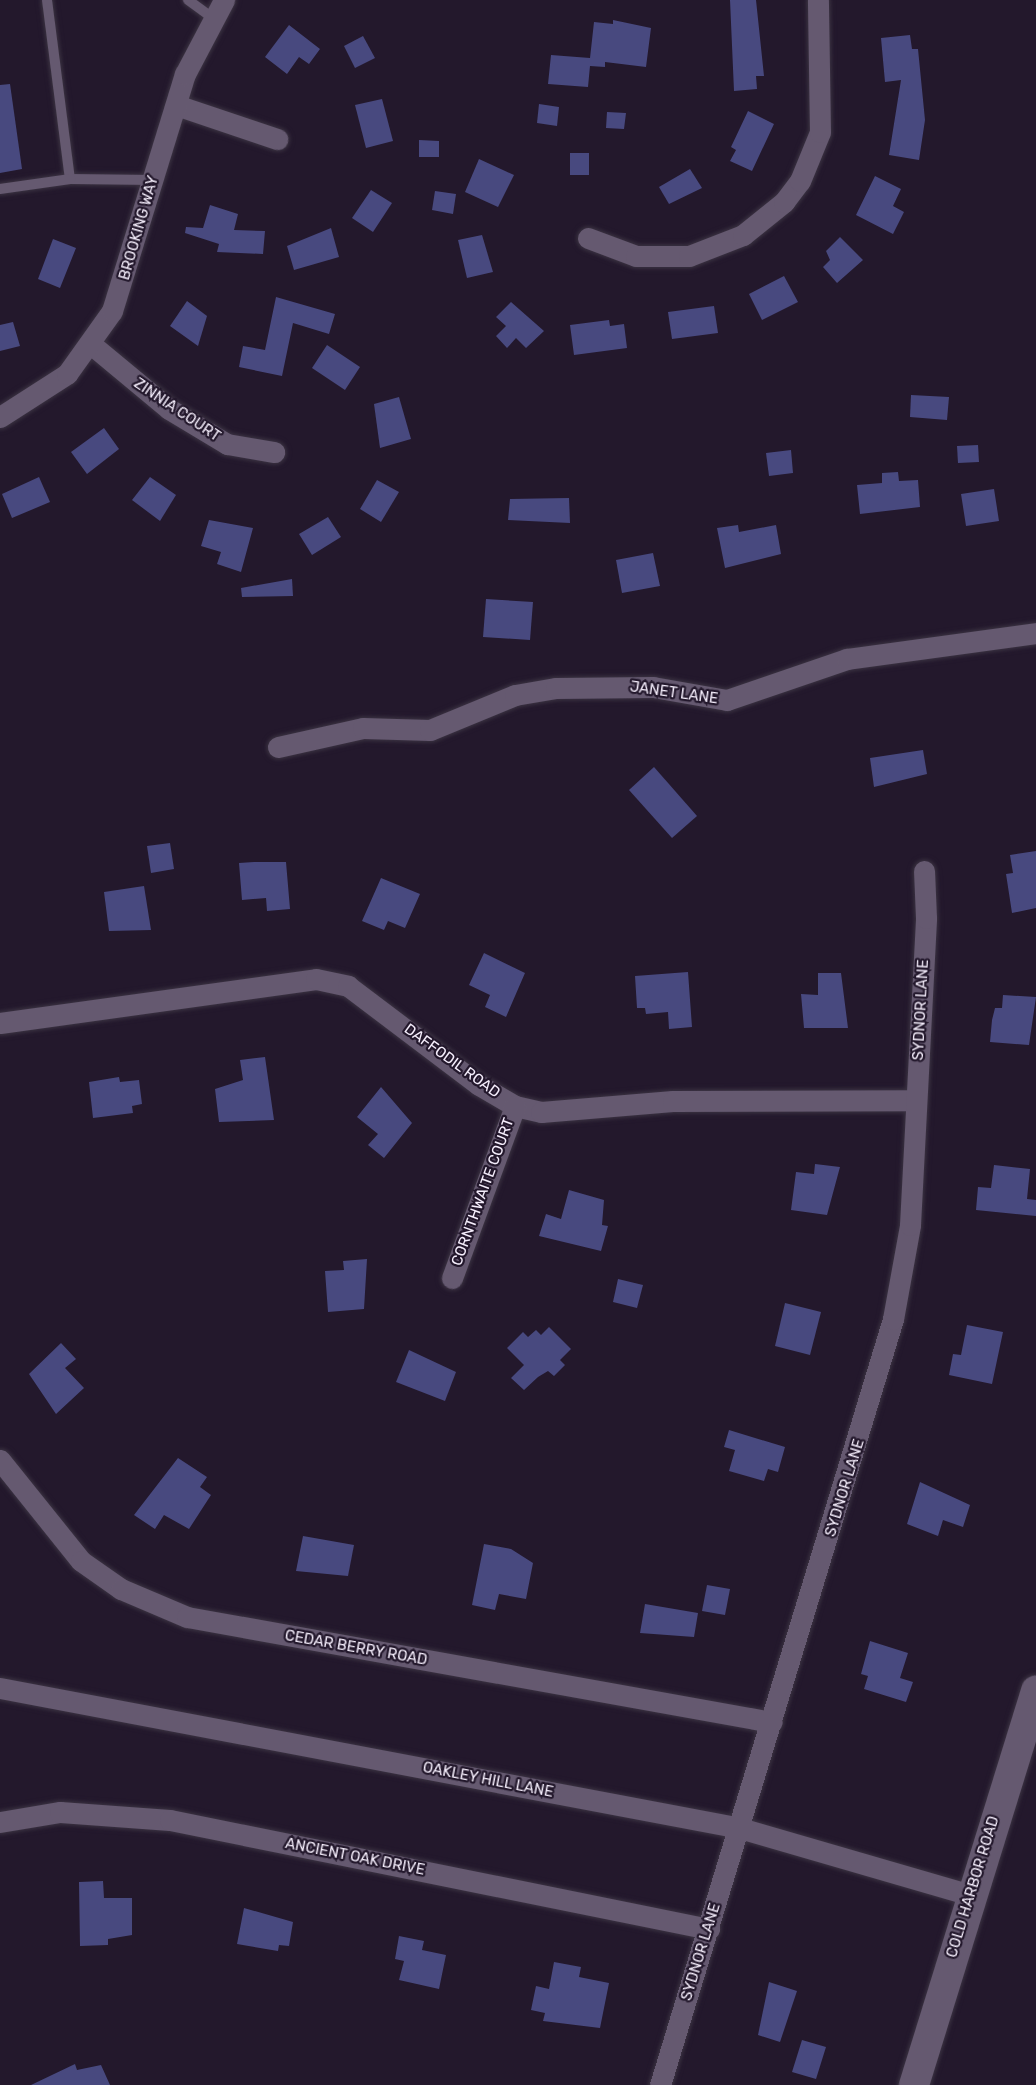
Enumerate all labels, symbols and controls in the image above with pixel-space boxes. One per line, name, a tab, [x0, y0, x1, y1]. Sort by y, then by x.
street label: BROOKING WAY	[115, 174, 163, 282]
street label: ZINNIA COURT	[130, 374, 224, 446]
street label: JANET LANE	[629, 678, 719, 708]
street label: SYDNOR LANE	[909, 959, 933, 1061]
street label: DAFFODIL ROAD	[400, 1020, 504, 1102]
street label: CORNTHWAITE COURT	[448, 1116, 518, 1268]
street label: SYDNOR LANE	[822, 1437, 868, 1539]
street label: CEDAR BERRY ROAD	[283, 1627, 429, 1669]
street label: OAKLEY HILL LANE	[421, 1758, 555, 1802]
street label: COLD HARBOR ROAD	[943, 1814, 1003, 1960]
street label: ANCIENT OAK DRIVE	[283, 1835, 427, 1879]
street label: SYDNOR LANE	[678, 1901, 724, 2003]

